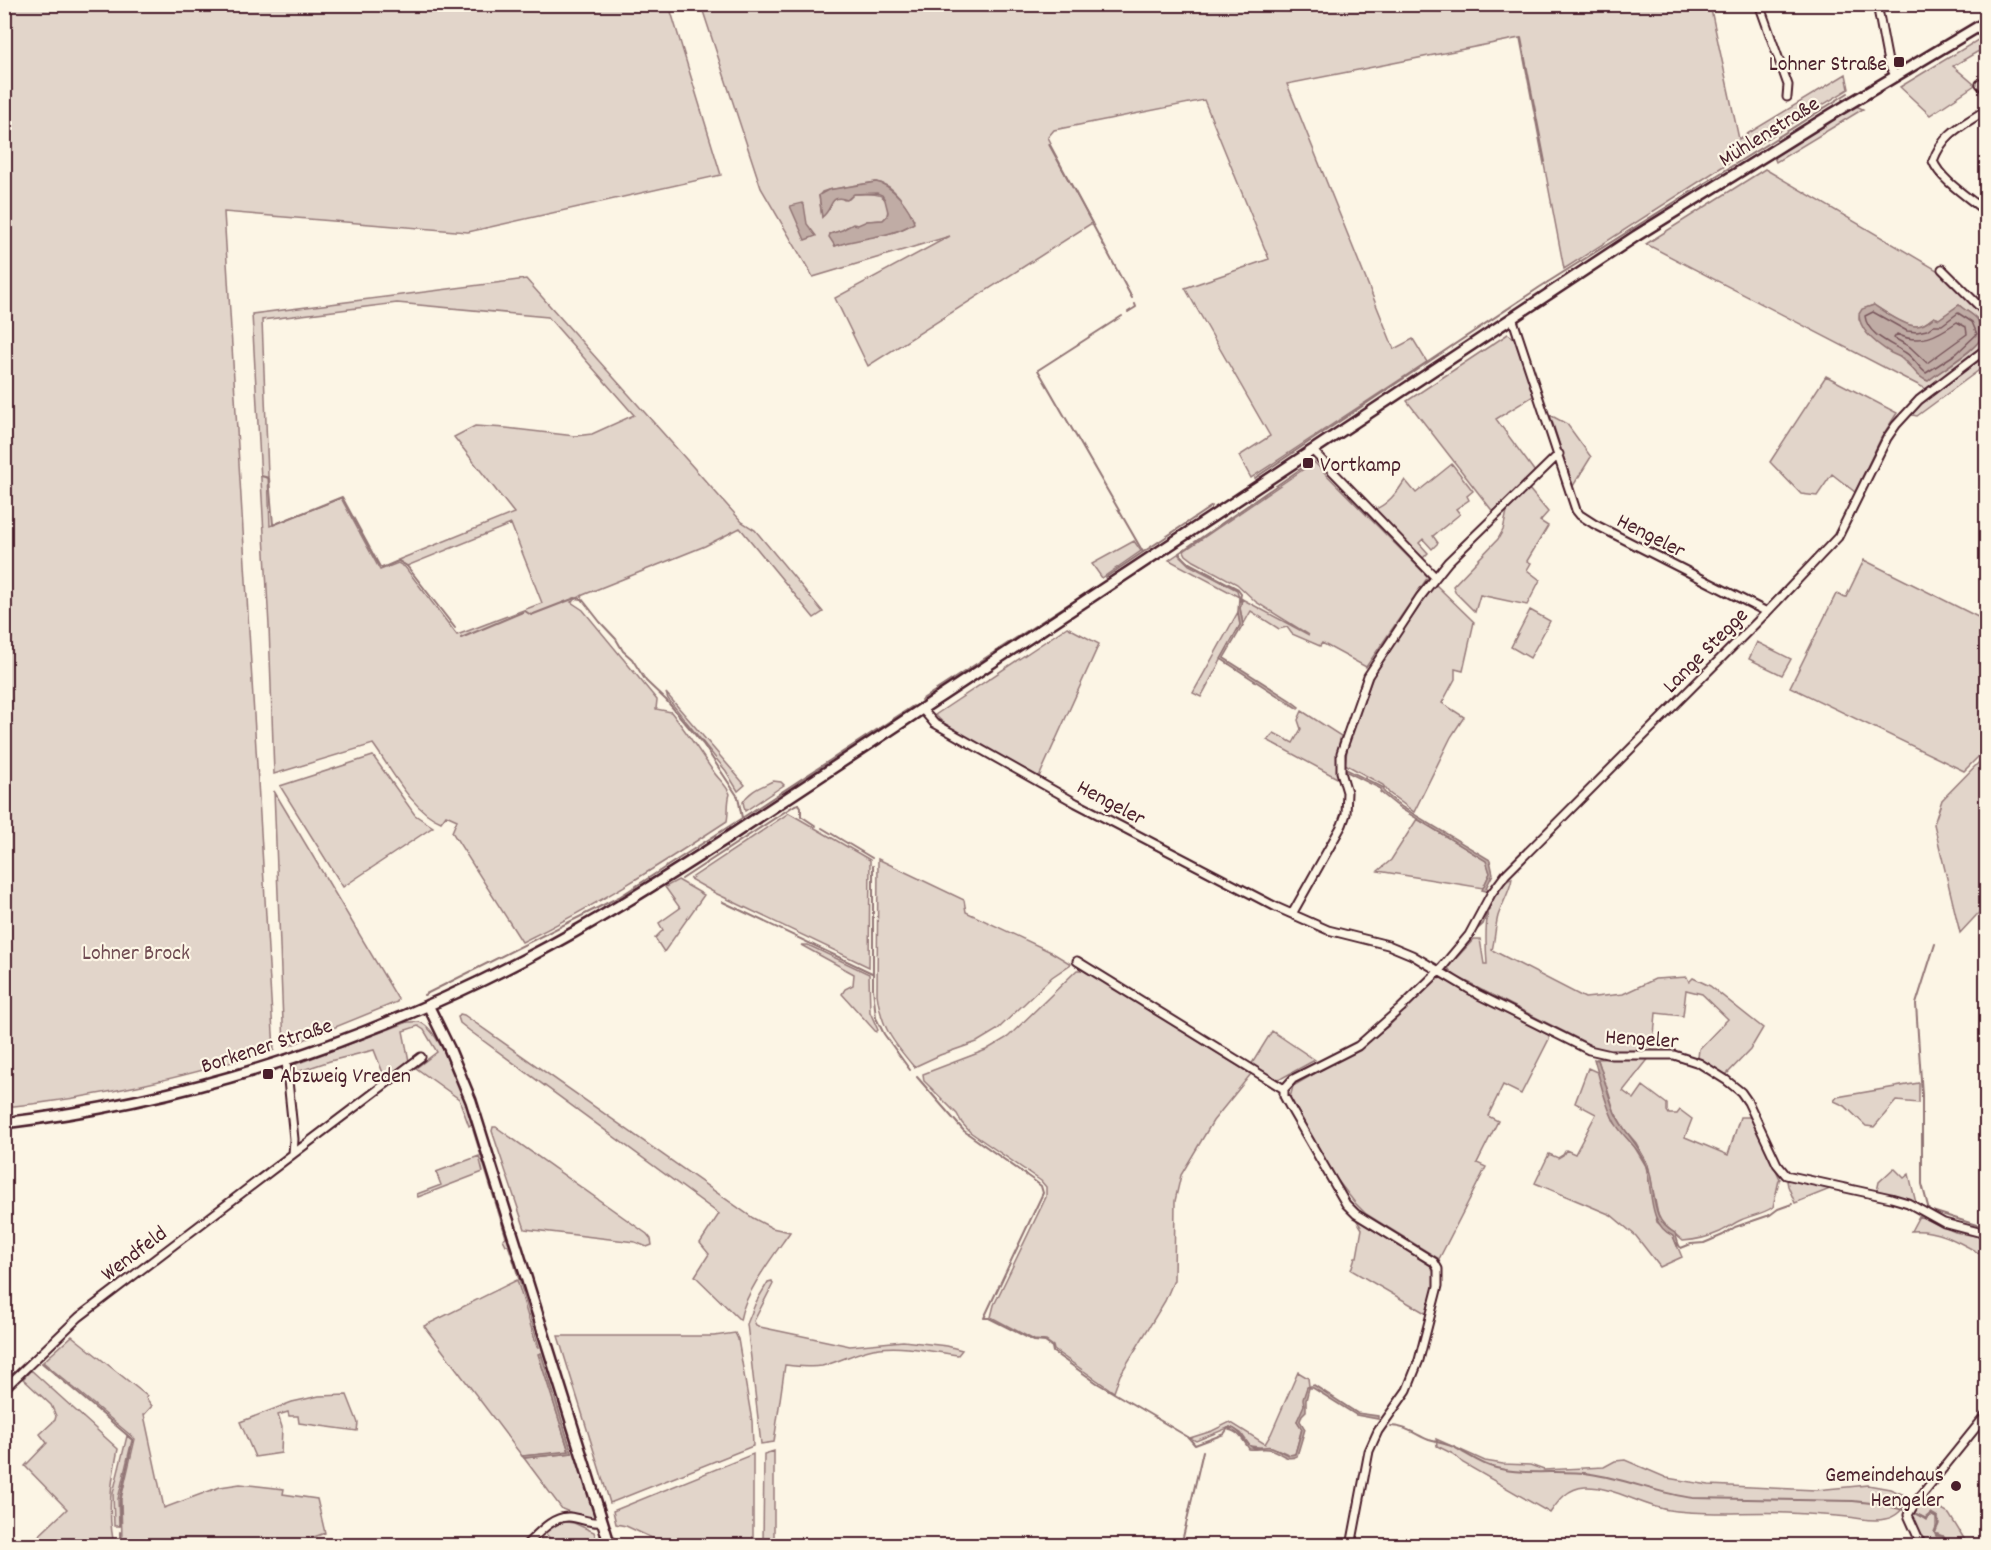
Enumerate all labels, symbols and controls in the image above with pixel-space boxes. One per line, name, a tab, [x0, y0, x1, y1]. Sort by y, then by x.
place label: Lohner Straße	[1769, 50, 1887, 81]
marker: Lohner Straße	[1892, 55, 1906, 69]
street label: Mühlenstraße	[1714, 90, 1826, 176]
place label: Vortkamp	[1320, 451, 1401, 482]
marker: Vortkamp	[1301, 456, 1315, 470]
street label: Hengeler	[1611, 507, 1691, 568]
street label: Lange Stegge	[1657, 602, 1756, 701]
street label: Hengeler	[1071, 773, 1151, 835]
park label: Lohner Brock	[82, 939, 190, 970]
street label: Borkener Straße	[197, 1011, 337, 1083]
street label: Hengeler	[1604, 1022, 1680, 1059]
place label: Abzweig Vreden	[280, 1062, 411, 1093]
marker: Abzweig Vreden	[261, 1067, 275, 1081]
street label: Wendfeld	[96, 1220, 175, 1290]
place label: Gemeindehaus Hengeler	[1825, 1461, 1945, 1517]
marker: Gemeindehaus Hengeler	[1949, 1479, 1963, 1493]

